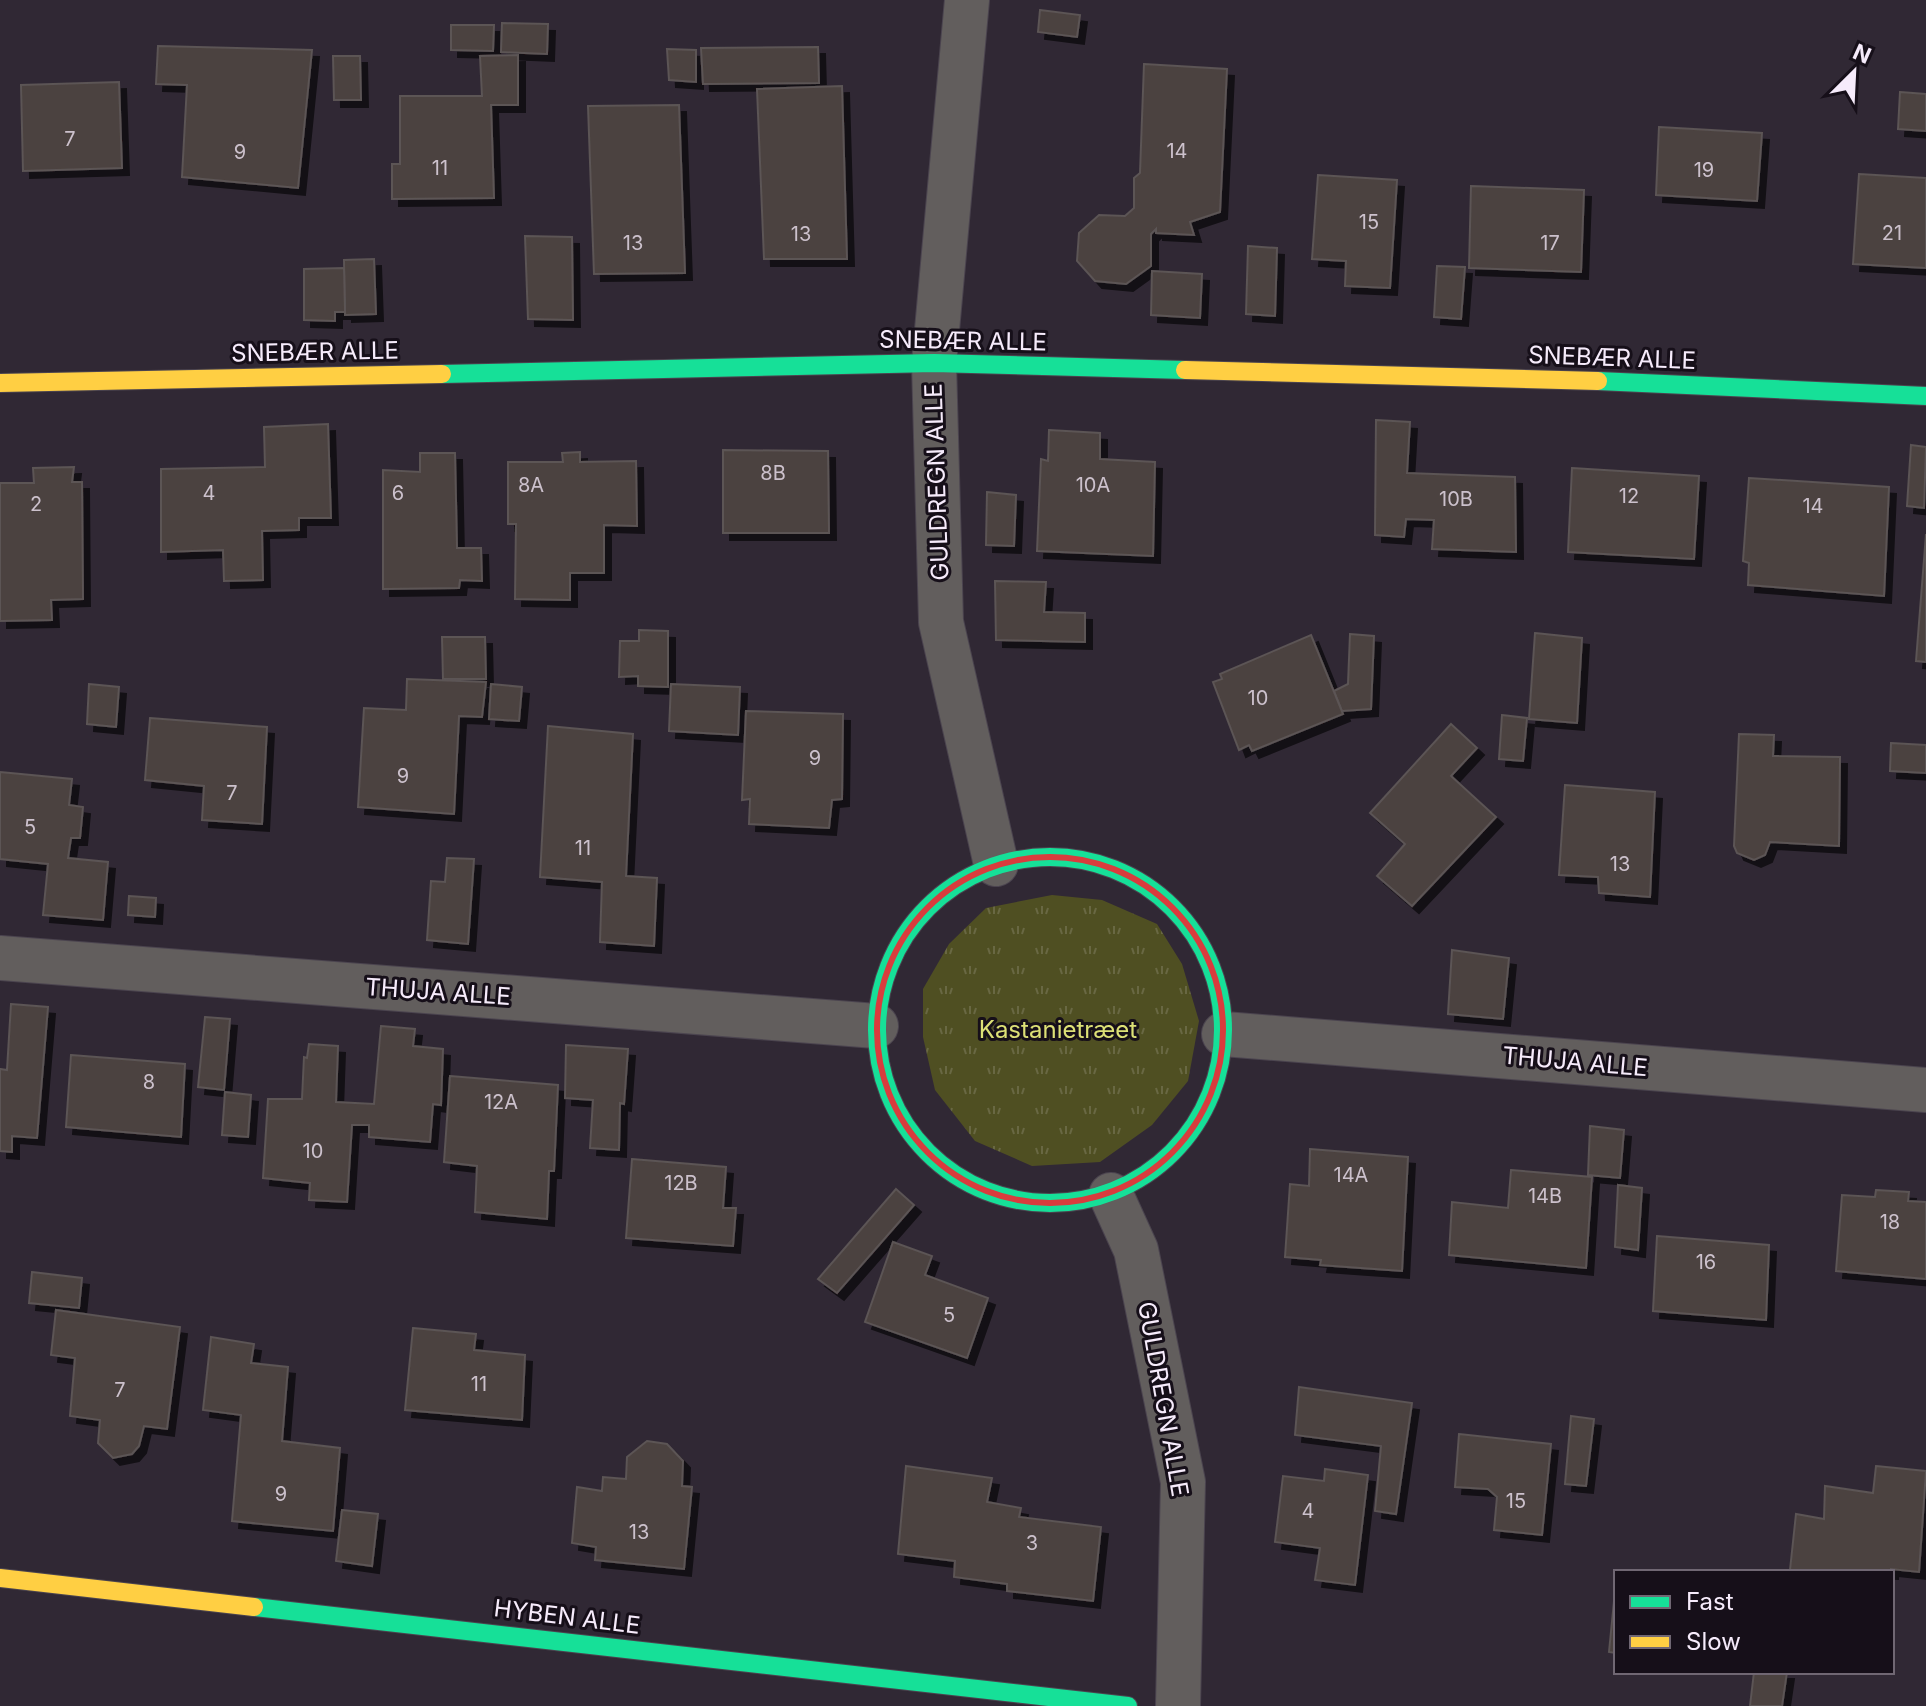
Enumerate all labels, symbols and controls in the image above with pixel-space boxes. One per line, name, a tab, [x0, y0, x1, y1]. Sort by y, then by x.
north arrow	[1814, 32, 1894, 112]
text: N	[1849, 38, 1875, 69]
house number: 7	[64, 127, 76, 151]
house number: 14	[1166, 139, 1188, 163]
house number: 9	[234, 140, 246, 164]
house number: 11	[432, 156, 448, 180]
house number: 19	[1694, 158, 1714, 182]
house number: 15	[1359, 210, 1379, 234]
house number: 21	[1882, 221, 1902, 245]
house number: 13	[791, 222, 811, 246]
house number: 13	[623, 231, 643, 255]
house number: 17	[1540, 231, 1560, 255]
street label: SNEBÆR ALLE	[879, 325, 1047, 356]
street label: SNEBÆR ALLE	[231, 336, 399, 367]
street label: SNEBÆR ALLE	[1528, 340, 1696, 375]
street label: GULDREGN ALLE	[919, 383, 954, 581]
house number: 8B	[760, 461, 786, 485]
house number: 8A	[518, 473, 544, 497]
house number: 10A	[1076, 473, 1110, 497]
house number: 4	[203, 481, 215, 505]
house number: 6	[392, 481, 404, 505]
house number: 12	[1619, 484, 1639, 508]
house number: 10B	[1439, 487, 1473, 511]
house number: 2	[30, 492, 42, 516]
house number: 14	[1802, 494, 1824, 518]
house number: 10	[1248, 686, 1268, 710]
house number: 9	[809, 746, 821, 770]
house number: 9	[397, 764, 409, 788]
house number: 7	[226, 781, 238, 805]
house number: 5	[24, 815, 36, 839]
house number: 11	[575, 836, 591, 860]
house number: 13	[1610, 852, 1630, 876]
street label: THUJA ALLE	[364, 972, 512, 1011]
park label: Kastanietræet	[979, 1015, 1137, 1044]
street label: THUJA ALLE	[1501, 1041, 1649, 1082]
house number: 8	[143, 1070, 155, 1094]
house number: 12A	[484, 1090, 518, 1114]
house number: 10	[303, 1139, 323, 1163]
house number: 14A	[1334, 1163, 1369, 1187]
house number: 12B	[664, 1171, 698, 1195]
house number: 14B	[1528, 1184, 1562, 1208]
house number: 18	[1880, 1210, 1900, 1234]
house number: 16	[1696, 1250, 1716, 1274]
street label: GULDREGN ALLE	[1132, 1299, 1195, 1499]
house number: 5	[943, 1303, 955, 1327]
house number: 11	[471, 1372, 487, 1396]
house number: 7	[114, 1378, 126, 1402]
house number: 9	[275, 1482, 287, 1506]
house number: 15	[1506, 1489, 1526, 1513]
house number: 4	[1302, 1499, 1314, 1523]
house number: 13	[629, 1520, 649, 1544]
house number: 3	[1026, 1531, 1038, 1555]
legend	[1614, 1570, 1894, 1674]
text: Fast	[1686, 1587, 1734, 1616]
street label: HYBEN ALLE	[492, 1593, 642, 1640]
text: Slow	[1686, 1627, 1741, 1656]

